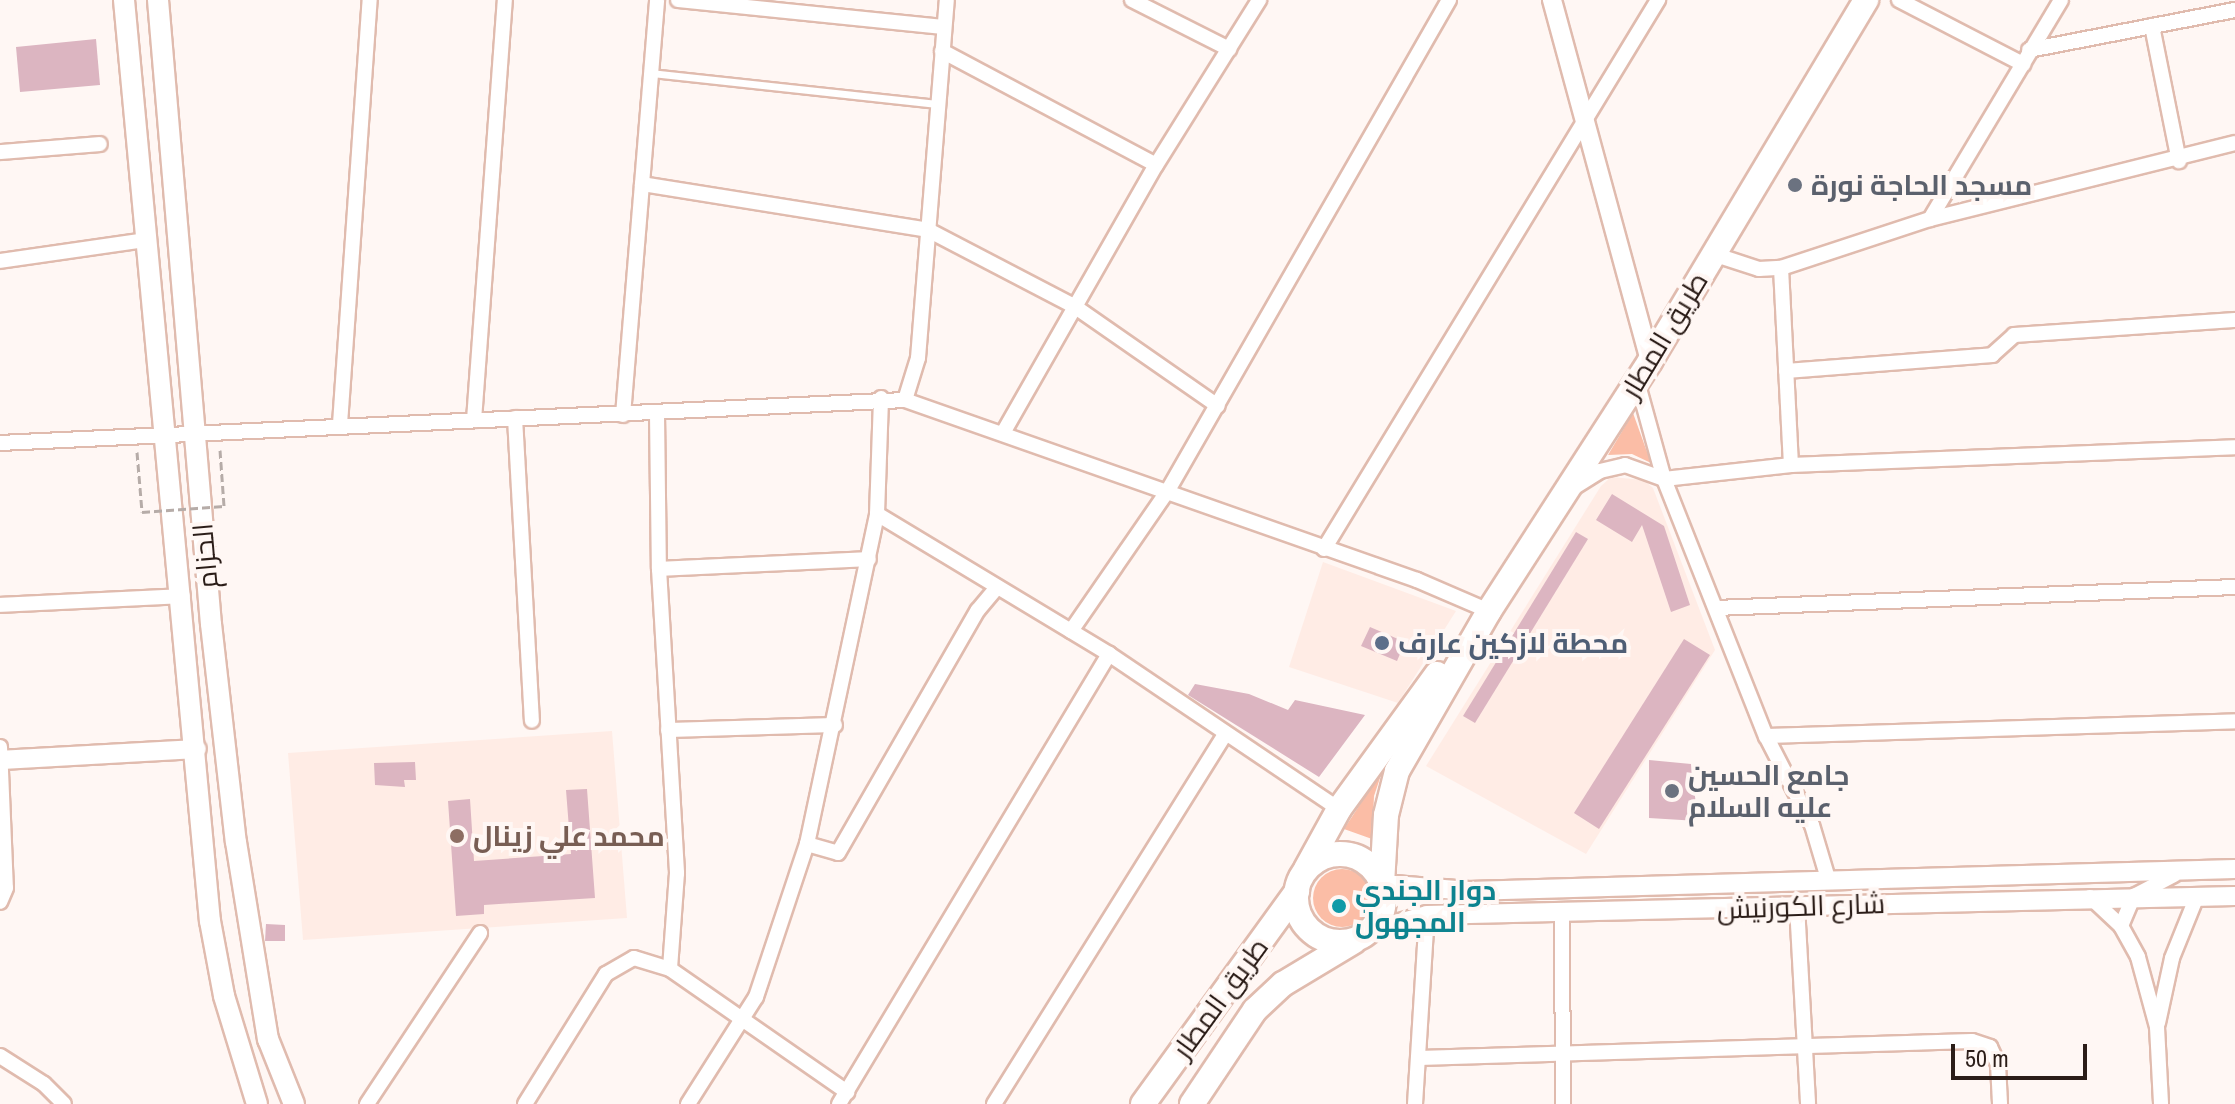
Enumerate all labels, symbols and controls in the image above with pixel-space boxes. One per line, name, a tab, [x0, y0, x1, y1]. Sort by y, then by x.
place label: مسجد الحاجة نورة	[1811, 168, 2032, 202]
marker: مسجد الحاجة نورة	[1786, 176, 1804, 194]
street label: طريق المطار	[1613, 266, 1715, 404]
street label: الحزام	[185, 522, 225, 590]
place label: محطة لازكين عارف	[1398, 626, 1628, 660]
marker: محطة لازكين عارف	[1373, 634, 1391, 652]
place label: جامع الحسين عليه السلام	[1688, 758, 1849, 824]
marker: جامع الحسين عليه السلام	[1663, 782, 1681, 800]
place label: محمد علي زينال	[473, 819, 665, 853]
marker: محمد علي زينال	[448, 827, 466, 845]
place label: دوار الجندي المجهول	[1355, 873, 1496, 939]
street label: شارع الكورنيش	[1716, 886, 1886, 926]
marker: دوار الجندي المجهول	[1330, 897, 1348, 915]
street label: طريق المطار	[1165, 931, 1275, 1065]
scale bar	[1955, 1028, 2091, 1078]
text: 50 m	[1965, 1042, 2009, 1074]

